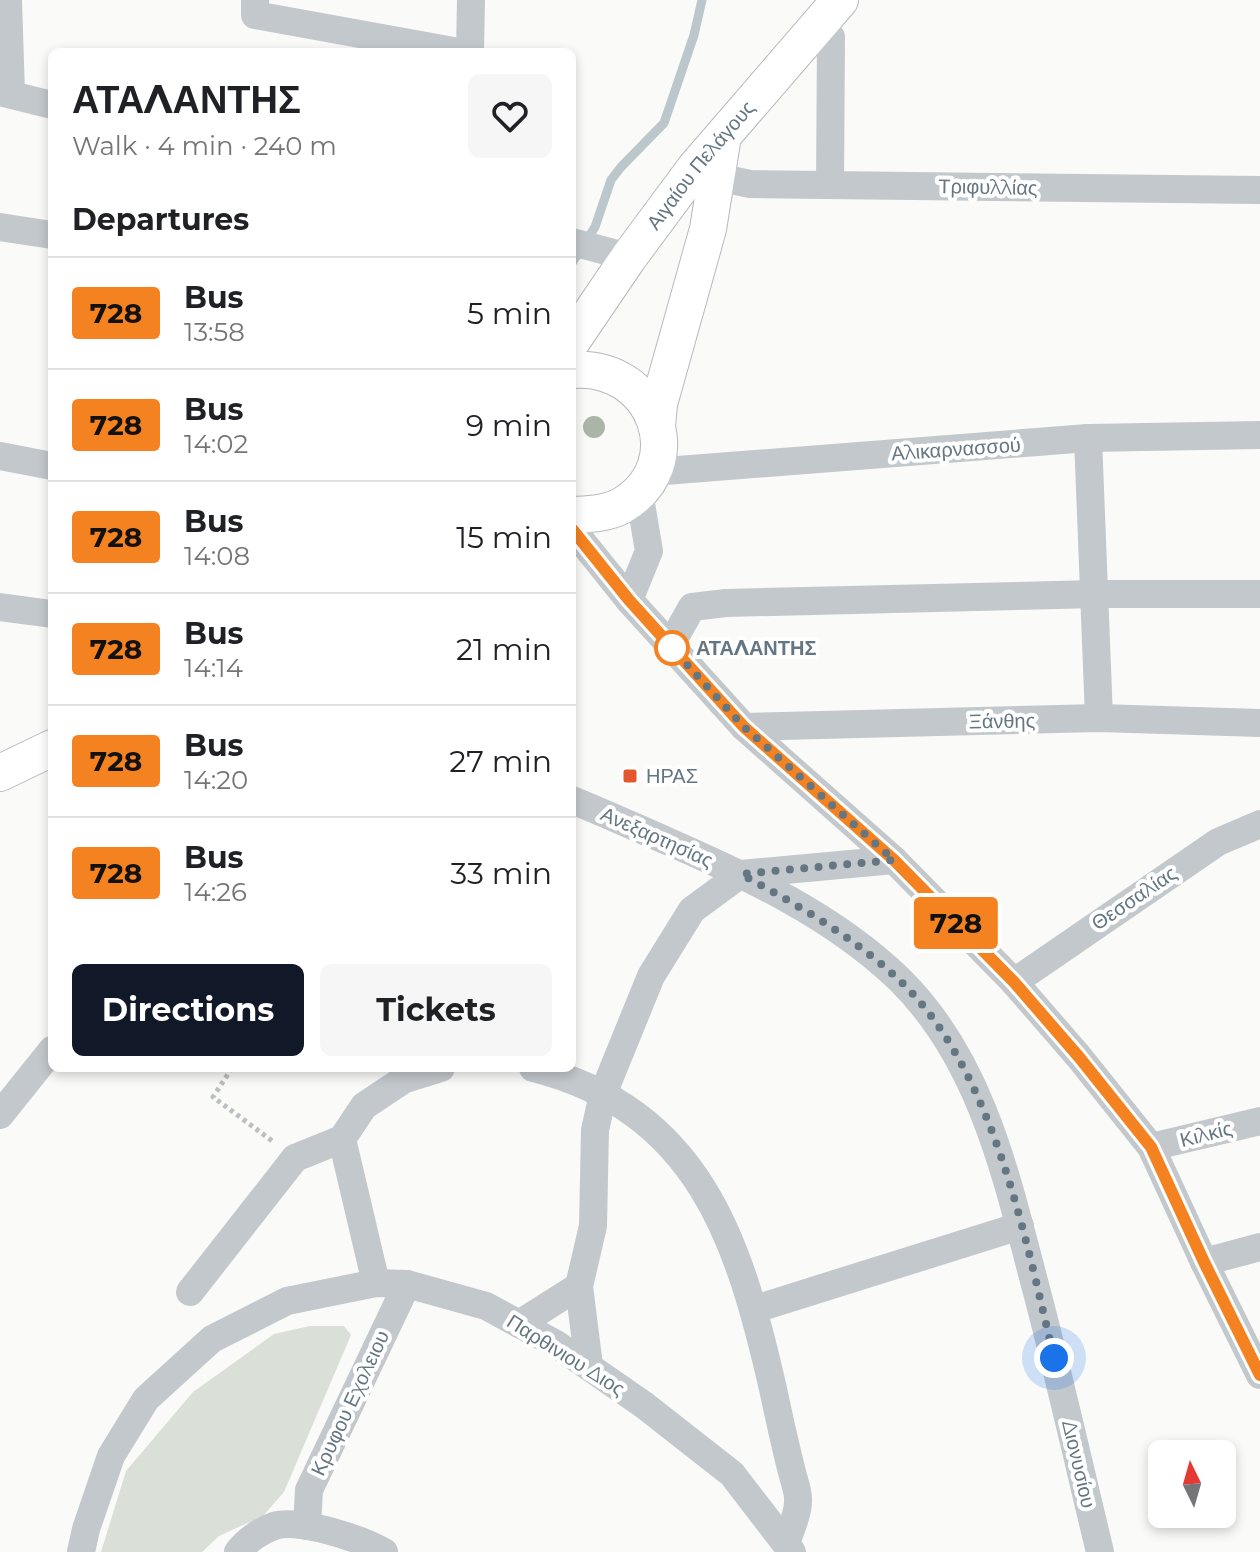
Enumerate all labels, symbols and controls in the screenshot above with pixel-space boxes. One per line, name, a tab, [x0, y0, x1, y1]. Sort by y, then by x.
button: heart	[468, 74, 552, 158]
text: ΑΤΑΛΑΝΤΗΣ	[72, 76, 301, 123]
street label: Αιγαίου Πελάγους	[642, 96, 760, 234]
text: Walk · 4 min · 240 m	[72, 130, 337, 162]
street label: Τριφυλλίας	[938, 174, 1038, 200]
text: Departures	[72, 201, 249, 238]
text: Bus	[184, 279, 244, 316]
text: 5 min	[467, 295, 552, 332]
text: 728	[90, 296, 142, 330]
text: 13:58	[184, 316, 245, 348]
text: Bus	[184, 391, 244, 428]
text: 9 min	[466, 407, 552, 444]
text: 728	[90, 408, 142, 442]
text: 14:02	[184, 428, 248, 460]
street label: Αλικαρνασσού	[891, 433, 1021, 465]
text: Bus	[184, 503, 244, 540]
text: 15 min	[456, 519, 552, 556]
text: 728	[90, 520, 142, 554]
text: 14:08	[184, 540, 250, 572]
text: Bus	[184, 615, 244, 652]
text: 21 min	[456, 631, 552, 668]
marker: ΑΤΑΛΑΝΤΗΣ	[655, 631, 689, 665]
text: 728	[90, 632, 142, 666]
place label: ΑΤΑΛΑΝΤΗΣ	[696, 636, 816, 660]
text: 14:14	[184, 652, 243, 684]
street label: Ξάνθης	[969, 708, 1036, 734]
text: Bus	[184, 727, 244, 764]
text: 27 min	[449, 743, 552, 780]
text: 728	[90, 744, 142, 778]
text: 14:20	[184, 764, 248, 796]
place label: ΗΡΑΣ	[646, 764, 698, 788]
marker: ΗΡΑΣ	[621, 767, 639, 785]
street label: Ανεξαρτησίας	[597, 802, 717, 873]
text: Bus	[184, 839, 244, 876]
text: 33 min	[450, 855, 552, 892]
text: 728	[90, 856, 142, 890]
street label: Θεσσαλίας	[1087, 861, 1181, 935]
text: 14:26	[184, 876, 247, 908]
line badge: 728	[910, 897, 1002, 949]
text: 728	[930, 906, 982, 940]
button: Directions	[72, 964, 304, 1056]
button: Tickets	[320, 964, 552, 1056]
street label: Κιλκίς	[1178, 1116, 1235, 1152]
street label: Παρθινιου Διος	[503, 1309, 630, 1401]
street label: Κρυφου Εχολειου	[306, 1327, 394, 1479]
your location	[1034, 1338, 1074, 1378]
street label: Διονυσίου	[1057, 1418, 1101, 1510]
north arrow	[1148, 1440, 1236, 1528]
map controls	[1148, 1440, 1236, 1528]

